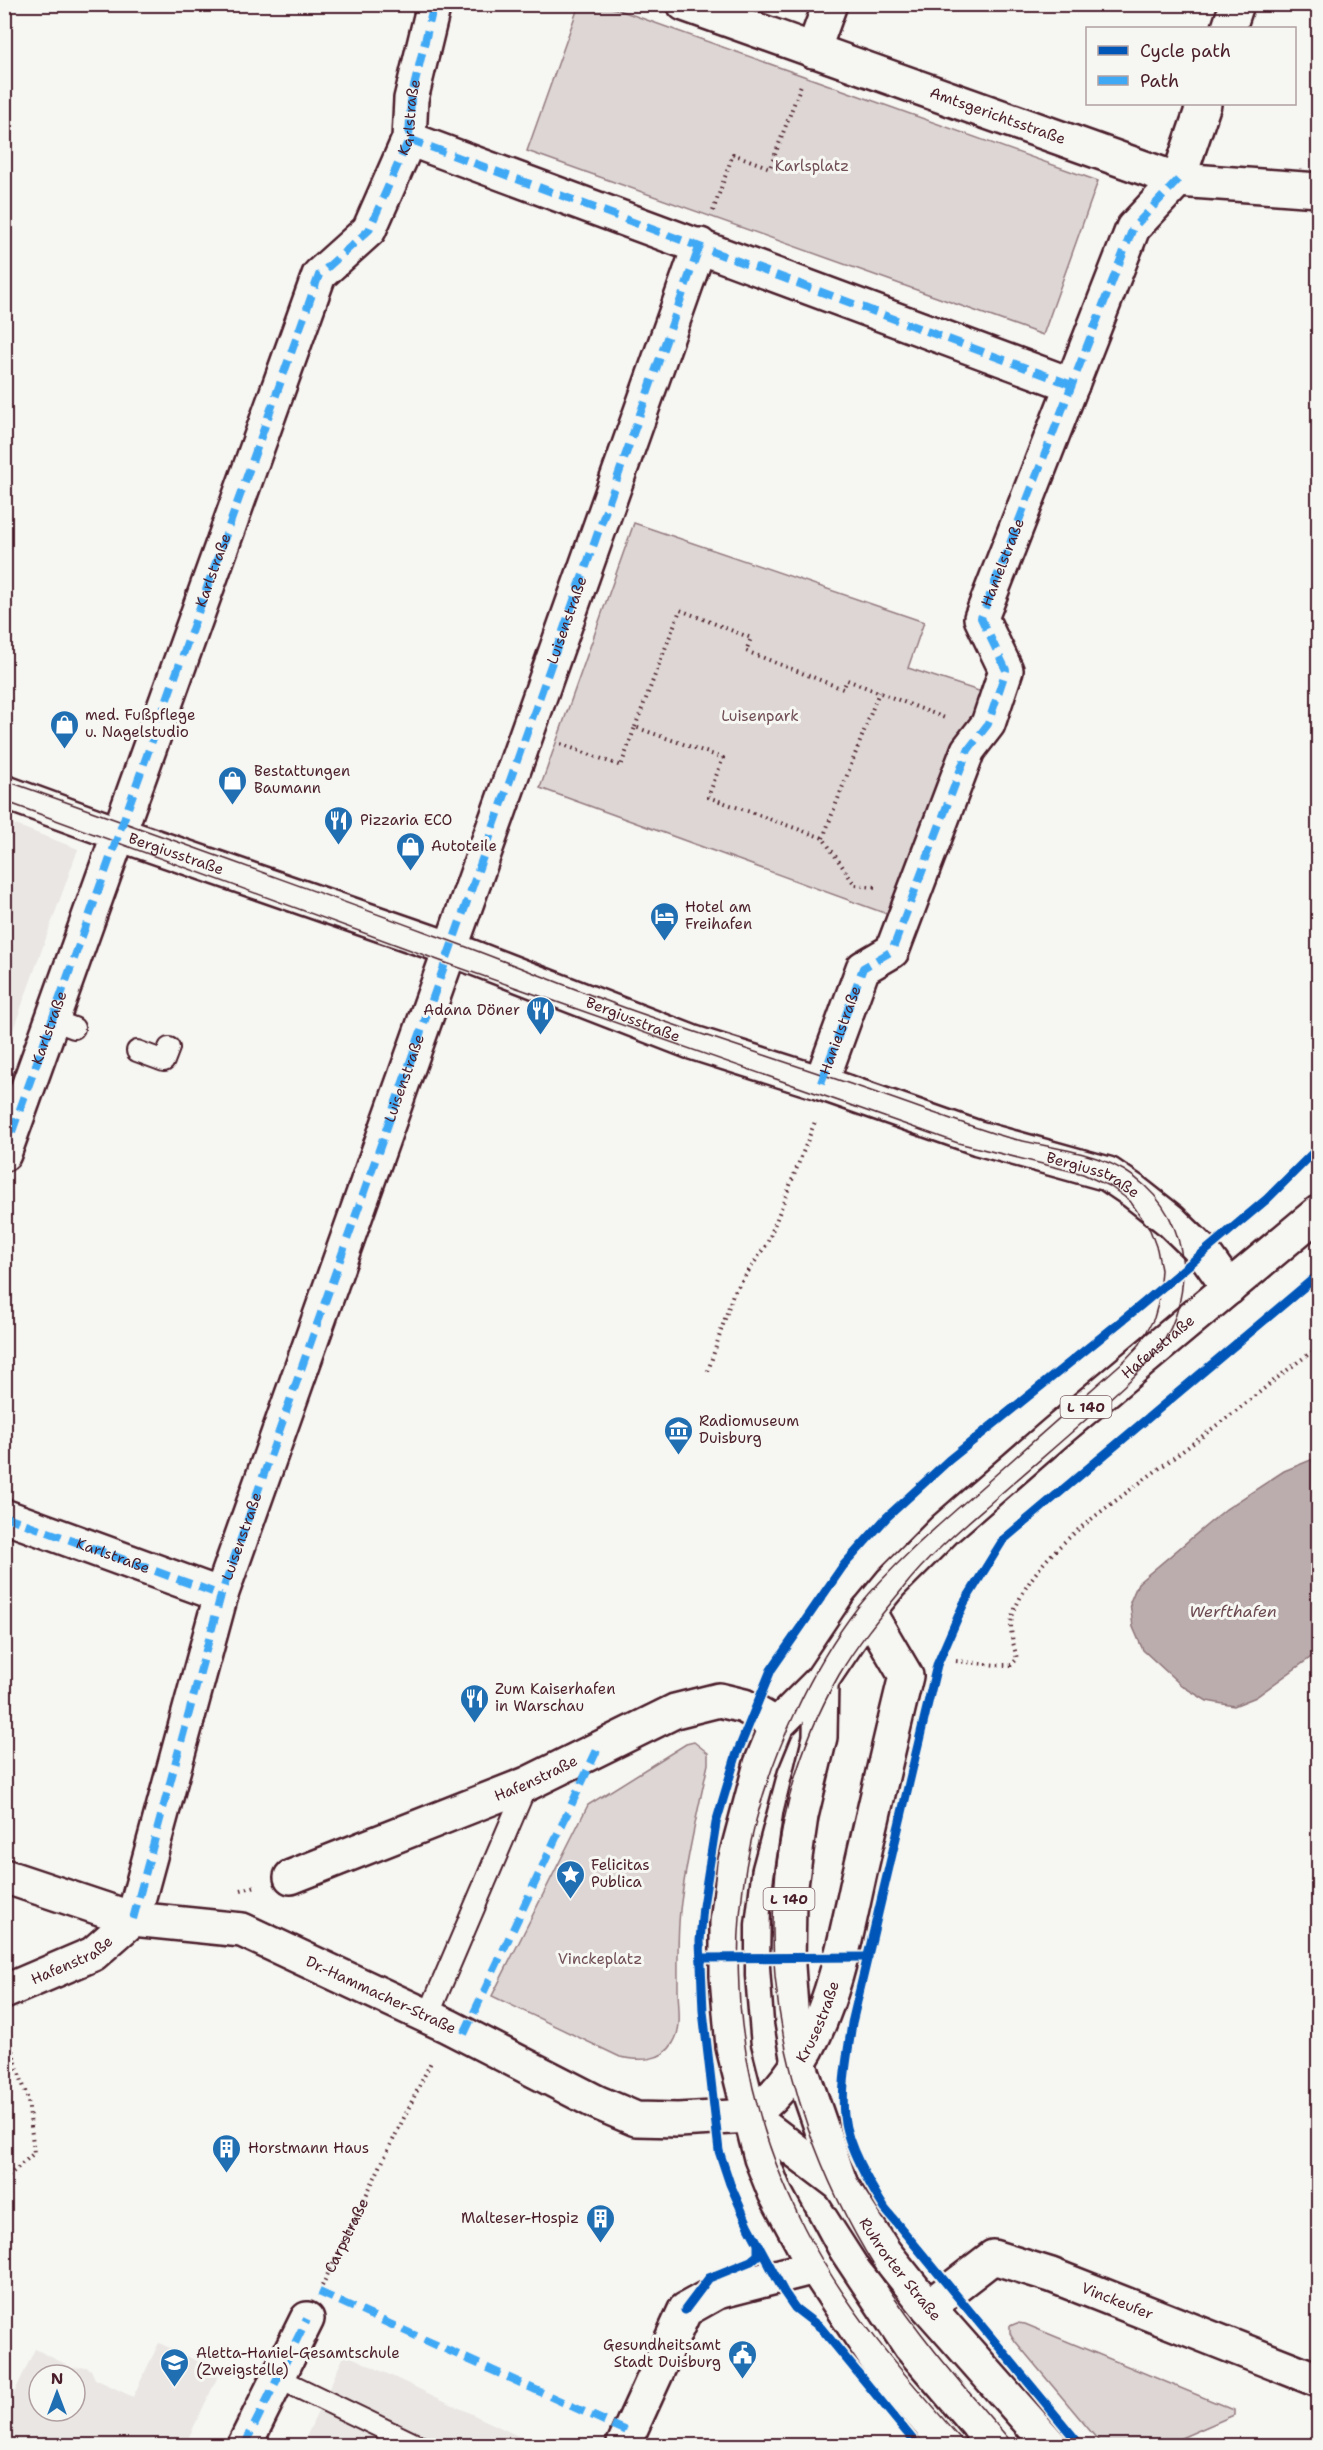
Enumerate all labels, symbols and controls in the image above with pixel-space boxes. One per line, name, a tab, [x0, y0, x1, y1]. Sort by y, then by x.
legend	[1086, 27, 1296, 105]
text: Cycle path	[1140, 39, 1231, 63]
text: Path	[1140, 69, 1179, 93]
street label: Karlstraße	[393, 77, 425, 158]
street label: Amtsgerichtsstraße	[927, 82, 1068, 149]
park label: Karlsplatz	[775, 156, 849, 176]
street label: Hanielstraße	[976, 515, 1029, 610]
street label: Karlstraße	[191, 531, 236, 610]
street label: Luisenstraße	[542, 574, 592, 667]
place label: med. Fußpflege u. Nagelstudio	[85, 705, 195, 742]
park label: Luisenpark	[721, 706, 799, 726]
shop icon: med. Fußpflege u. Nagelstudio	[48, 708, 80, 750]
place label: Bestattungen Baumann	[254, 761, 350, 798]
shop icon: Bestattungen Baumann	[217, 764, 249, 806]
restaurant icon: Pizzaria ECO	[323, 804, 355, 846]
place label: Pizzaria ECO	[360, 810, 452, 830]
street label: Bergiusstraße	[126, 828, 226, 880]
shop icon: Autoteile	[394, 830, 426, 872]
place label: Autoteile	[431, 836, 497, 856]
place label: Hotel am Freihafen	[685, 897, 752, 934]
hotel icon: Hotel am Freihafen	[648, 900, 680, 942]
street label: Hanielstraße	[815, 983, 866, 1078]
street label: Karlstraße	[27, 988, 72, 1067]
street label: Bergiusstraße	[583, 992, 683, 1047]
restaurant icon: Adana Döner	[525, 994, 557, 1036]
place label: Adana Döner	[423, 1000, 520, 1020]
street label: Luisenstraße	[380, 1032, 429, 1125]
street label: Bergiusstraße	[1044, 1147, 1144, 1202]
street label: Hafenstraße	[1117, 1311, 1199, 1383]
road number: L 140	[1060, 1396, 1112, 1418]
place label: Radiomuseum Duisburg	[699, 1411, 799, 1448]
museum icon: Radiomuseum Duisburg	[662, 1414, 694, 1456]
street label: Luisenstraße	[217, 1490, 267, 1583]
street label: Karlstraße	[73, 1533, 153, 1578]
water label: Werfthafen	[1189, 1601, 1277, 1622]
place label: Zum Kaiserhafen in Warschau	[495, 1679, 615, 1716]
restaurant icon: Zum Kaiserhafen in Warschau	[458, 1682, 490, 1724]
street label: Hafenstraße	[491, 1751, 581, 1806]
place label: Felicitas Publica	[591, 1855, 650, 1892]
place icon: Felicitas Publica	[554, 1858, 586, 1900]
road number: L 140	[764, 1888, 814, 1910]
street label: Hafenstraße	[28, 1931, 117, 1989]
park label: Vinckeplatz	[558, 1949, 642, 1969]
street label: Dr.-Hammacher-Straße	[303, 1951, 460, 2039]
street label: Krusestraße	[791, 1979, 844, 2066]
building icon: Horstmann Haus	[211, 2132, 243, 2174]
place label: Horstmann Haus	[248, 2138, 369, 2158]
street label: Carpstraße	[320, 2195, 373, 2276]
building icon: Malteser-Hospiz	[584, 2202, 616, 2244]
place label: Malteser-Hospiz	[461, 2208, 579, 2228]
street label: Ruhrorter Straße	[855, 2214, 946, 2325]
street label: Vinckeufer	[1078, 2278, 1156, 2324]
place label: Gesundheitsamt Stadt Duisburg	[603, 2335, 721, 2372]
public building icon: Gesundheitsamt Stadt Duisburg	[726, 2338, 758, 2380]
place label: Aletta-Haniel-Gesamtschule (Zweigstelle)	[196, 2343, 400, 2380]
school or university icon: Aletta-Haniel-Gesamtschule (Zweigstelle)	[159, 2346, 191, 2388]
north arrow	[27, 2363, 87, 2423]
text: N	[51, 2368, 63, 2389]

